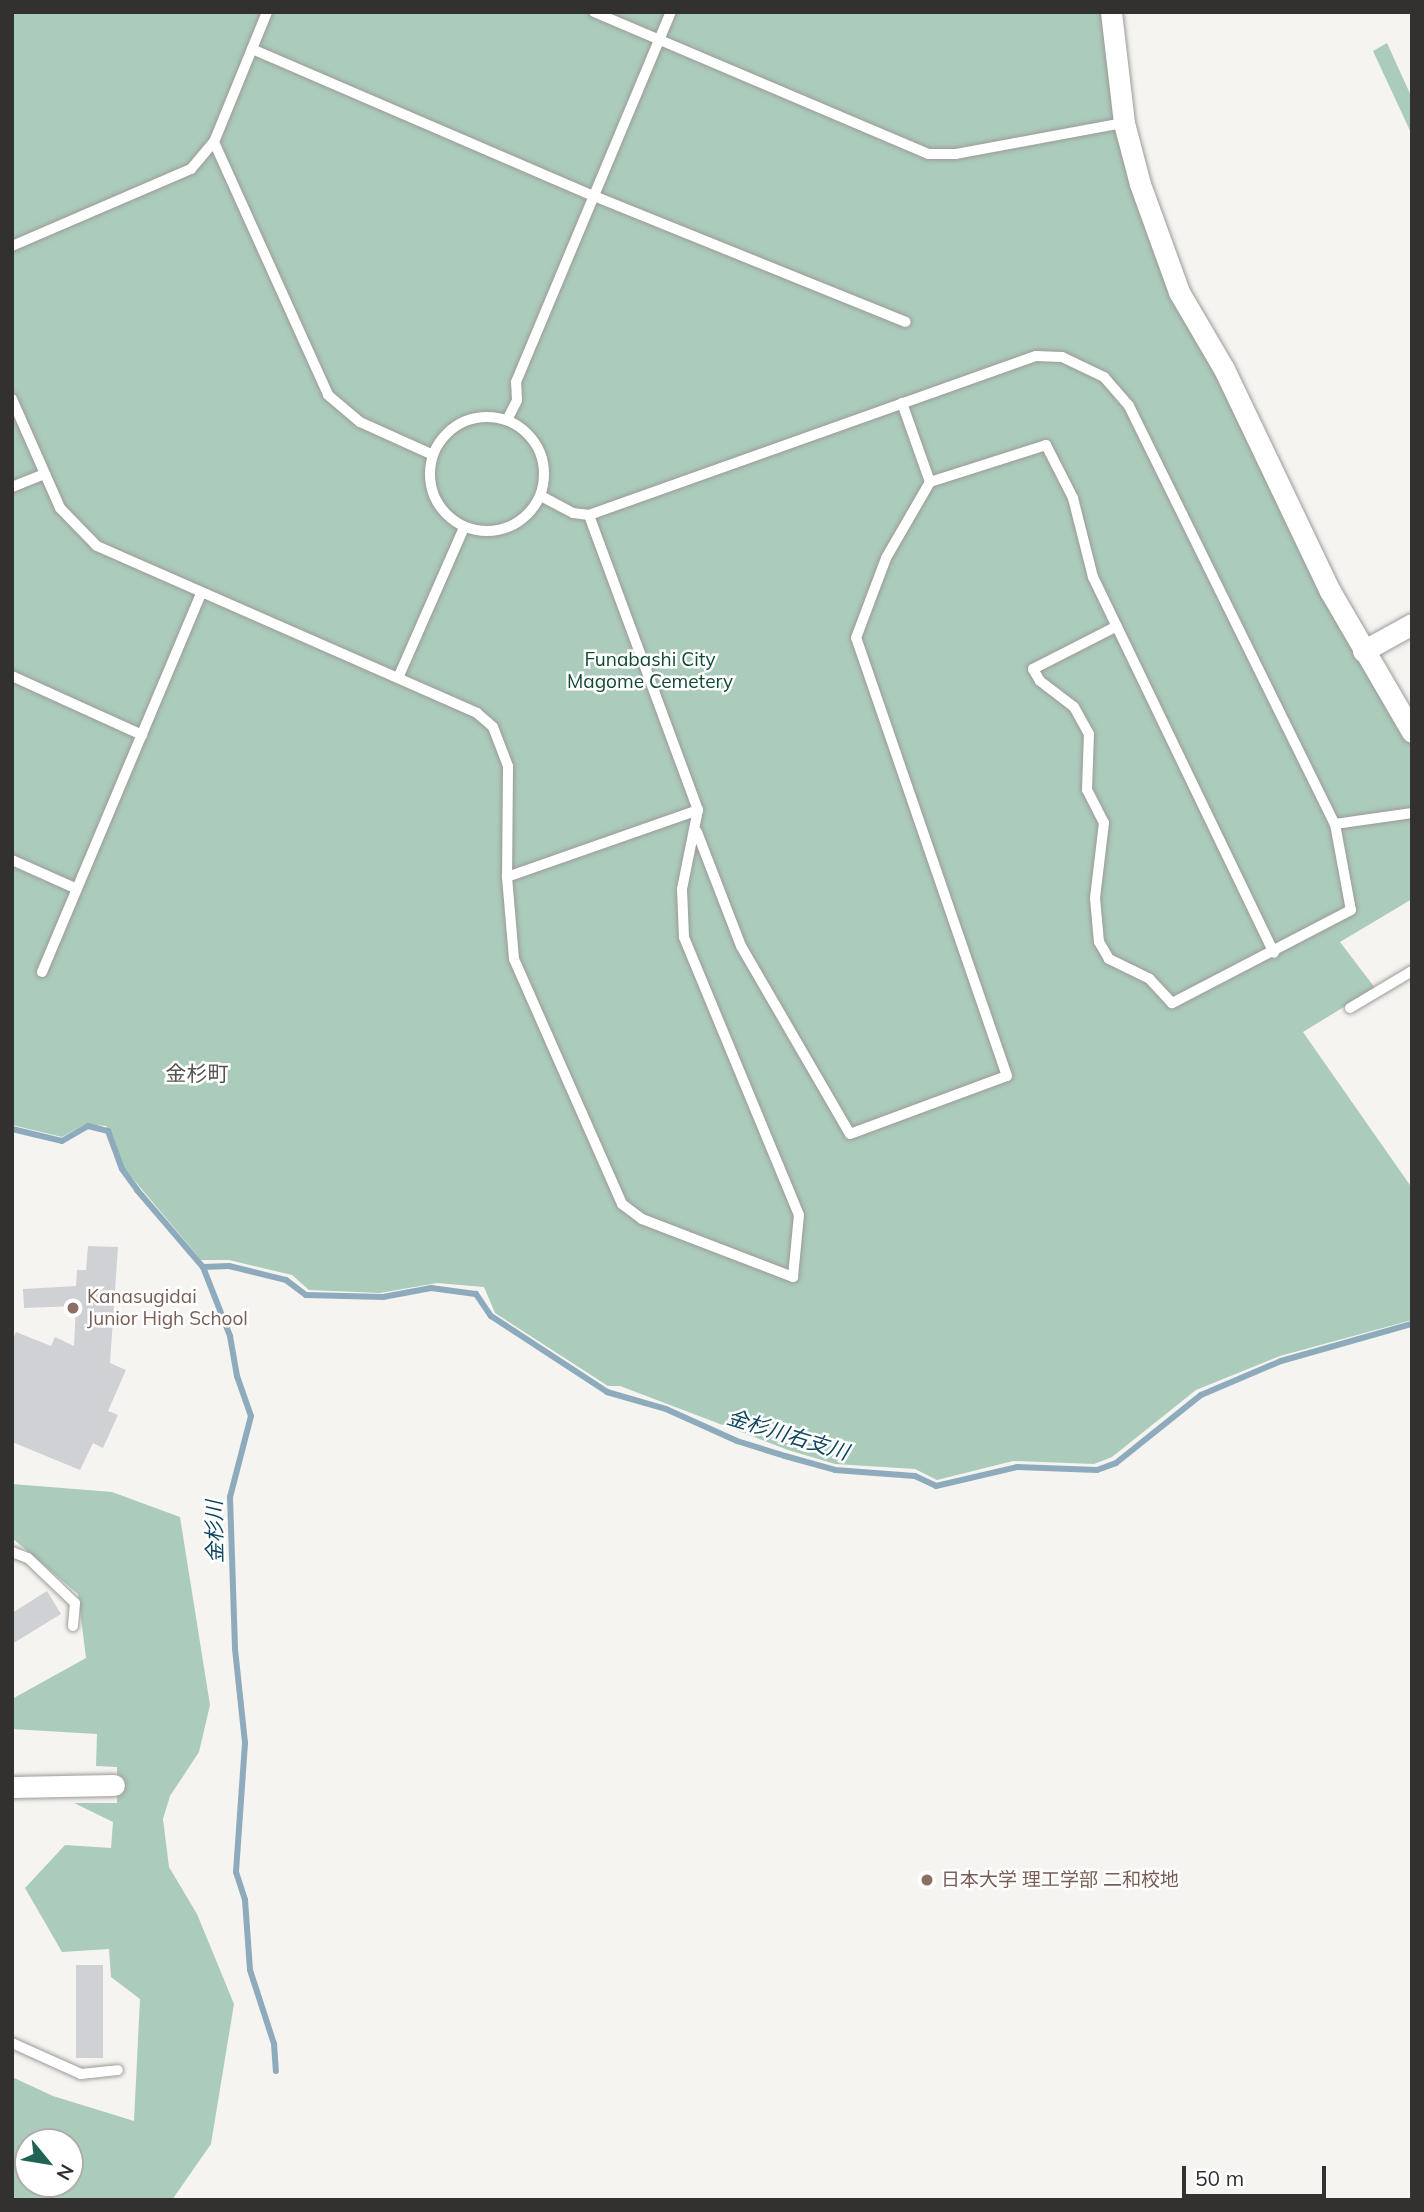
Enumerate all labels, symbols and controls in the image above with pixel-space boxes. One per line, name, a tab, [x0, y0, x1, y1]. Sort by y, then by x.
park label: Funabashi City Magome Cemetery	[567, 649, 733, 693]
district label: 金杉町	[166, 1060, 228, 1086]
place label: Kanasugidai Junior High School	[87, 1286, 248, 1330]
marker: Kanasugidai Junior High School	[65, 1300, 81, 1316]
water label: 金杉川右支川	[724, 1404, 852, 1464]
water label: 金杉川	[201, 1500, 227, 1564]
place label: 日本大学 理工学部 二和校地	[941, 1869, 1179, 1891]
marker: 日本大学 理工学部 二和校地	[919, 1872, 935, 1888]
north arrow	[14, 2128, 84, 2198]
scale bar	[1186, 2152, 1330, 2196]
text: N	[51, 2160, 79, 2185]
text: 50 m	[1195, 2165, 1244, 2191]

